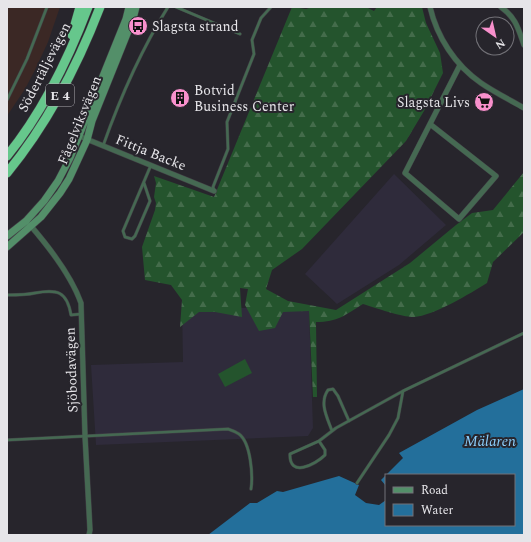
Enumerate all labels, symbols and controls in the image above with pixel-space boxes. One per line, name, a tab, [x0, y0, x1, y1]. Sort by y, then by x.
bus stop icon: Slagsta strand	[127, 15, 149, 37]
place label: Slagsta strand	[152, 16, 239, 37]
north arrow	[475, 16, 515, 56]
street label: Södertäljevägen	[13, 19, 76, 116]
text: N	[492, 34, 509, 53]
street label: Fågelviksvägen	[52, 73, 107, 168]
place label: Botvid Business Center	[194, 80, 295, 117]
road number: E 4	[46, 84, 74, 106]
building icon: Botvid Business Center	[169, 87, 191, 109]
supermarket icon: Slagsta Livs	[473, 91, 495, 113]
place label: Slagsta Livs	[397, 92, 470, 113]
street label: Fittja Backe	[112, 129, 190, 176]
street label: Sjöbodavägen	[60, 327, 83, 413]
water label: Mälaren	[464, 430, 516, 453]
legend	[385, 474, 515, 526]
text: Road	[421, 481, 448, 500]
text: Water	[421, 501, 453, 520]

